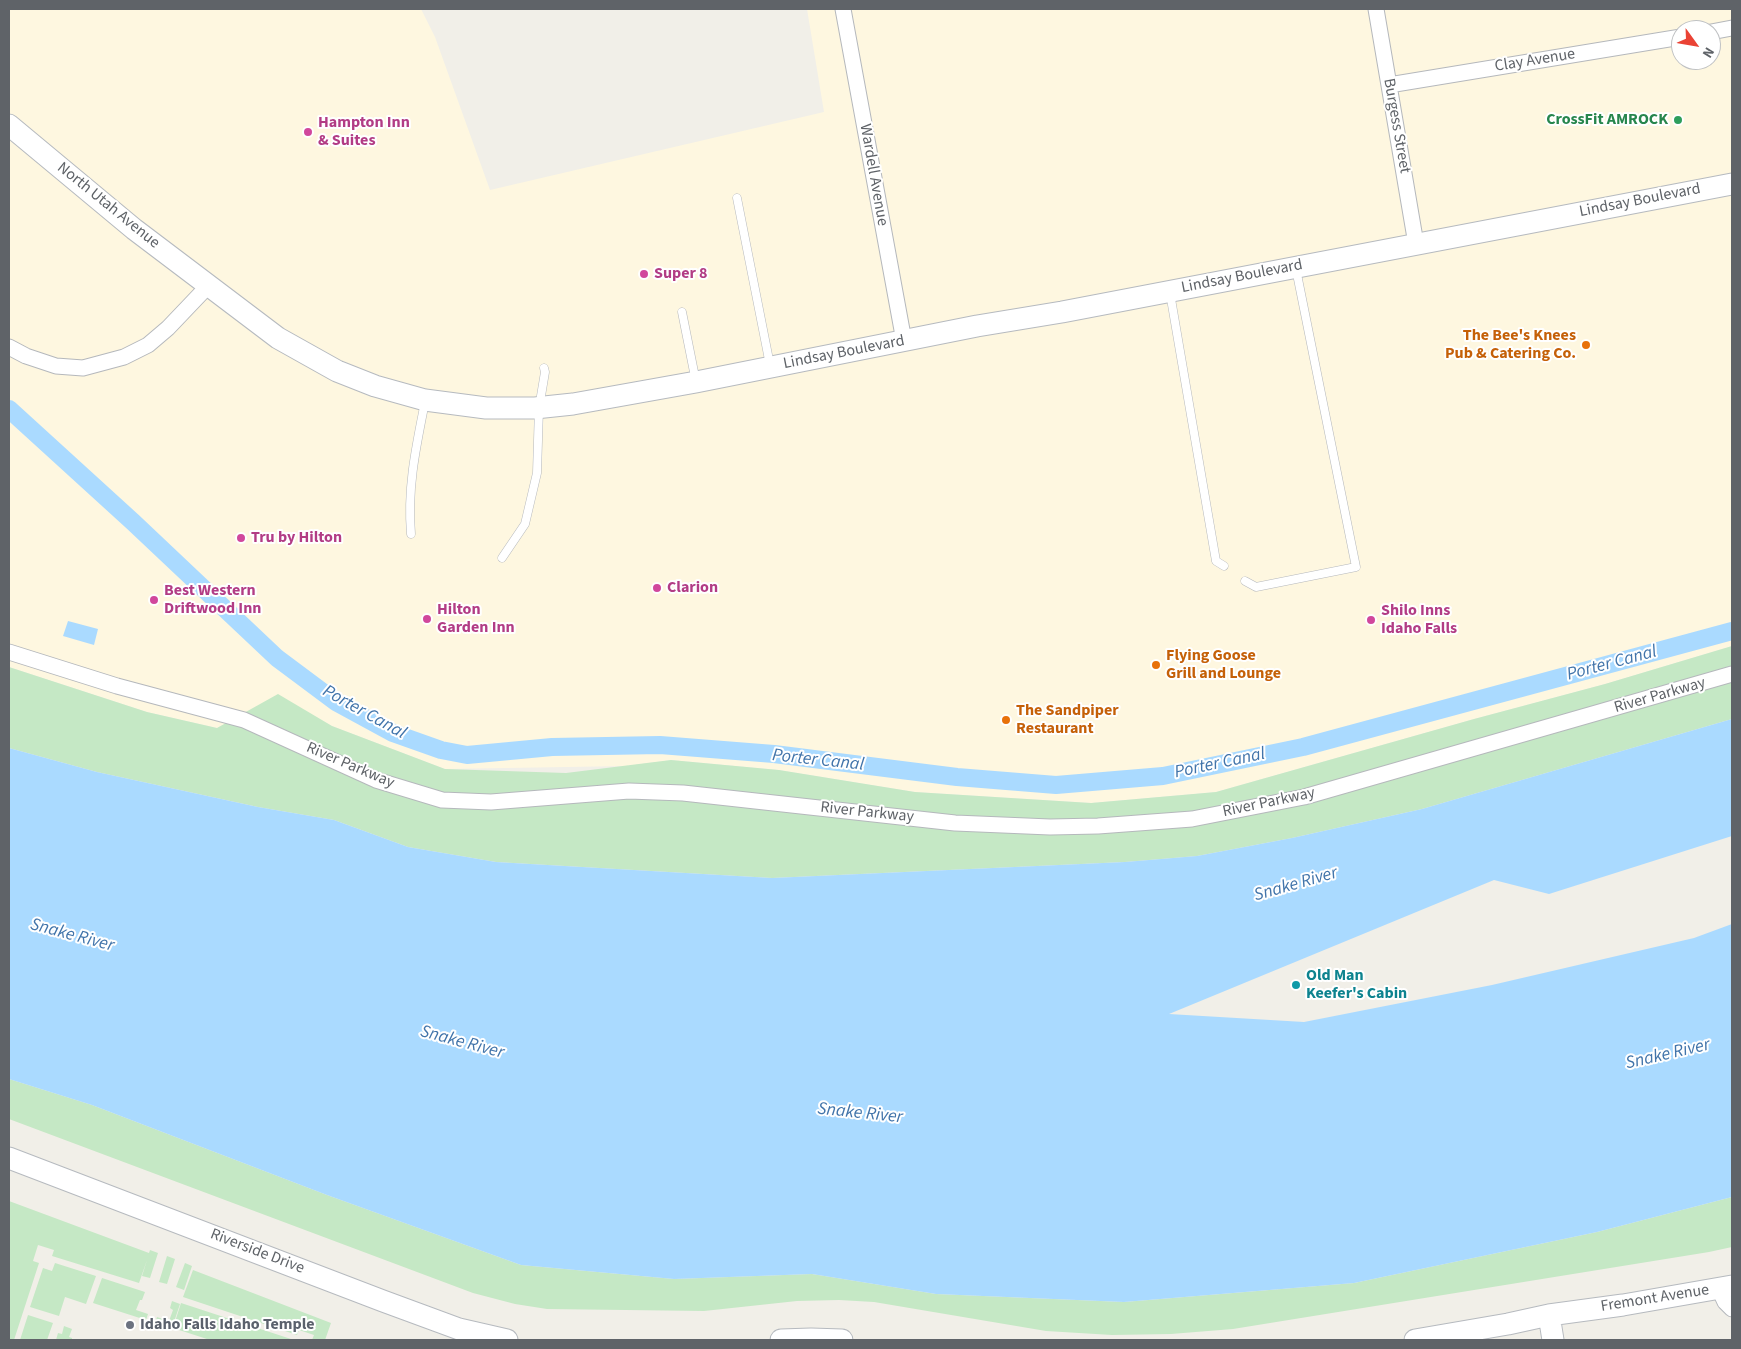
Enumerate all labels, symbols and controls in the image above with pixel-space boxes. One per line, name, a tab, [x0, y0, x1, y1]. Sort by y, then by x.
north arrow	[1671, 20, 1721, 70]
text: N	[1697, 43, 1719, 62]
street label: Clay Avenue	[1493, 45, 1577, 77]
street label: Burgess Street	[1378, 77, 1414, 175]
place label: CrossFit AMROCK	[1546, 110, 1668, 130]
place label: Hampton Inn & Suites	[318, 113, 410, 151]
marker: CrossFit AMROCK	[1672, 114, 1684, 126]
street label: Wardell Avenue	[855, 122, 891, 228]
marker: Hampton Inn & Suites	[302, 126, 314, 138]
street label: North Utah Avenue	[53, 159, 163, 253]
street label: Lindsay Boulevard	[1578, 180, 1702, 222]
street label: Lindsay Boulevard	[1180, 256, 1304, 298]
place label: Super 8	[654, 264, 707, 284]
marker: Super 8	[638, 268, 650, 280]
place label: The Bee's Knees Pub & Catering Co.	[1445, 326, 1576, 364]
street label: Lindsay Boulevard	[782, 332, 906, 374]
marker: The Bee's Knees Pub & Catering Co.	[1580, 339, 1592, 351]
place label: Tru by Hilton	[251, 528, 342, 548]
marker: Tru by Hilton	[235, 532, 247, 544]
place label: Clarion	[667, 578, 718, 598]
place label: Best Western Driftwood Inn	[164, 581, 261, 619]
marker: Clarion	[651, 582, 663, 594]
marker: Best Western Driftwood Inn	[148, 594, 160, 606]
place label: Hilton Garden Inn	[437, 600, 515, 638]
place label: Shilo Inns Idaho Falls	[1381, 601, 1457, 639]
marker: Hilton Garden Inn	[421, 613, 433, 625]
marker: Shilo Inns Idaho Falls	[1365, 614, 1377, 626]
water label: Porter Canal	[1565, 642, 1659, 686]
place label: Flying Goose Grill and Lounge	[1166, 646, 1281, 684]
marker: Flying Goose Grill and Lounge	[1150, 659, 1162, 671]
street label: River Parkway	[1612, 674, 1708, 718]
water label: Porter Canal	[318, 681, 410, 745]
place label: The Sandpiper Restaurant	[1016, 701, 1119, 739]
marker: The Sandpiper Restaurant	[1000, 714, 1012, 726]
street label: River Parkway	[303, 739, 397, 793]
water label: Porter Canal	[1173, 744, 1267, 784]
water label: Porter Canal	[771, 745, 865, 777]
street label: River Parkway	[1221, 784, 1317, 822]
street label: River Parkway	[819, 799, 915, 827]
water label: Snake River	[1252, 863, 1340, 907]
water label: Snake River	[28, 914, 116, 958]
place label: Old Man Keefer's Cabin	[1306, 966, 1407, 1004]
marker: Old Man Keefer's Cabin	[1290, 979, 1302, 991]
water label: Snake River	[418, 1021, 506, 1065]
water label: Snake River	[1624, 1035, 1712, 1075]
water label: Snake River	[816, 1099, 904, 1129]
street label: Riverside Drive	[207, 1225, 307, 1279]
street label: Fremont Avenue	[1599, 1281, 1711, 1317]
place label: Idaho Falls Idaho Temple	[140, 1315, 315, 1335]
marker: Idaho Falls Idaho Temple	[124, 1319, 136, 1331]

